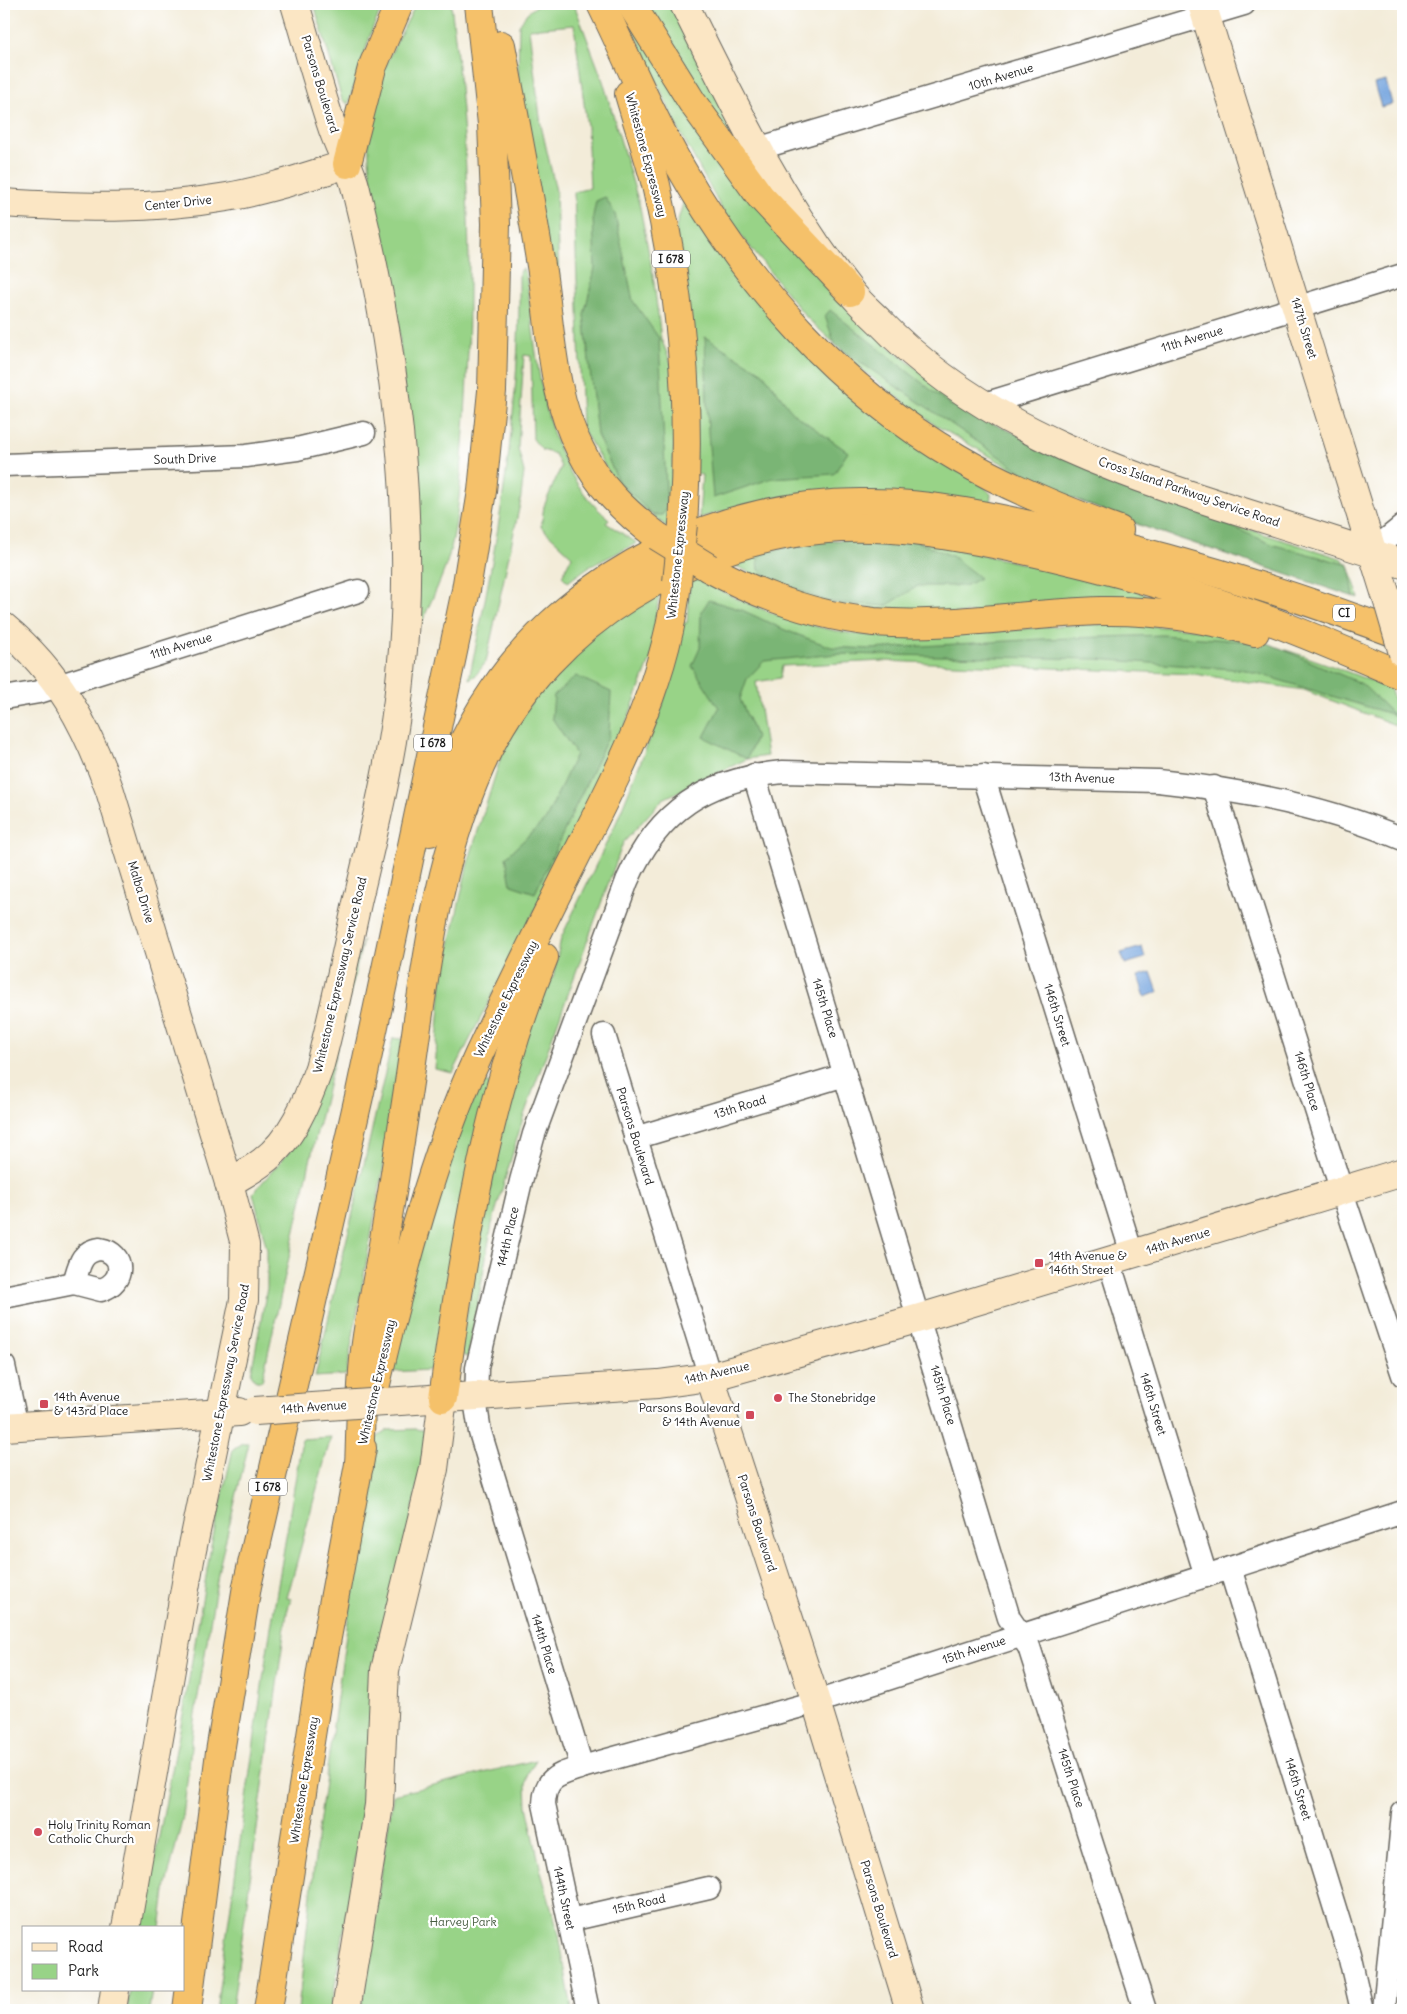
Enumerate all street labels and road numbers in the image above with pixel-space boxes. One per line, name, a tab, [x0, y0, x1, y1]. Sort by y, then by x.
street label: Parsons Boulevard	[298, 33, 342, 135]
street label: 10th Avenue	[967, 60, 1035, 93]
street label: Whitestone Expressway	[623, 91, 670, 219]
street label: Center Drive	[144, 192, 212, 213]
road number: I 678	[652, 250, 690, 268]
street label: 147th Street	[1288, 295, 1321, 360]
street label: 11th Avenue	[1159, 322, 1224, 355]
street label: South Drive	[153, 450, 217, 467]
street label: Cross Island Parkway Service Road	[1097, 453, 1282, 530]
street label: Whitestone Expressway	[663, 490, 692, 619]
road number: CI	[1333, 604, 1355, 622]
street label: 11th Avenue	[148, 629, 213, 662]
road number: I 678	[414, 734, 452, 751]
street label: 13th Avenue	[1049, 769, 1115, 786]
street label: Malba Drive	[125, 859, 158, 925]
street label: Whitestone Expressway Service Road	[310, 875, 369, 1074]
street label: Whitestone Expressway	[471, 938, 540, 1060]
street label: 145th Place	[809, 976, 842, 1039]
street label: 146th Street	[1041, 982, 1074, 1048]
street label: 146th Place	[1291, 1049, 1324, 1112]
street label: Parsons Boulevard	[613, 1085, 657, 1187]
street label: 13th Road	[712, 1092, 768, 1122]
street label: 144th Place	[493, 1205, 522, 1269]
street label: 14th Avenue	[1144, 1224, 1211, 1257]
street label: Whitestone Expressway Service Road	[199, 1283, 252, 1483]
street label: Whitestone Expressway	[355, 1318, 398, 1446]
street label: 14th Avenue	[683, 1358, 751, 1387]
street label: 145th Place	[927, 1363, 960, 1426]
street label: 146th Street	[1137, 1371, 1170, 1437]
street label: 14th Avenue	[281, 1397, 347, 1416]
street label: Parsons Boulevard	[735, 1472, 780, 1573]
road number: I 678	[249, 1478, 287, 1495]
street label: 144th Place	[528, 1612, 561, 1675]
street label: 15th Avenue	[940, 1632, 1007, 1667]
street label: Whitestone Expressway	[286, 1715, 321, 1844]
street label: 145th Place	[1055, 1746, 1088, 1809]
street label: 146th Street	[1282, 1756, 1315, 1822]
street label: Parsons Boulevard	[857, 1858, 901, 1960]
street label: 144th Street	[550, 1865, 579, 1931]
street label: 15th Road	[611, 1890, 667, 1917]

